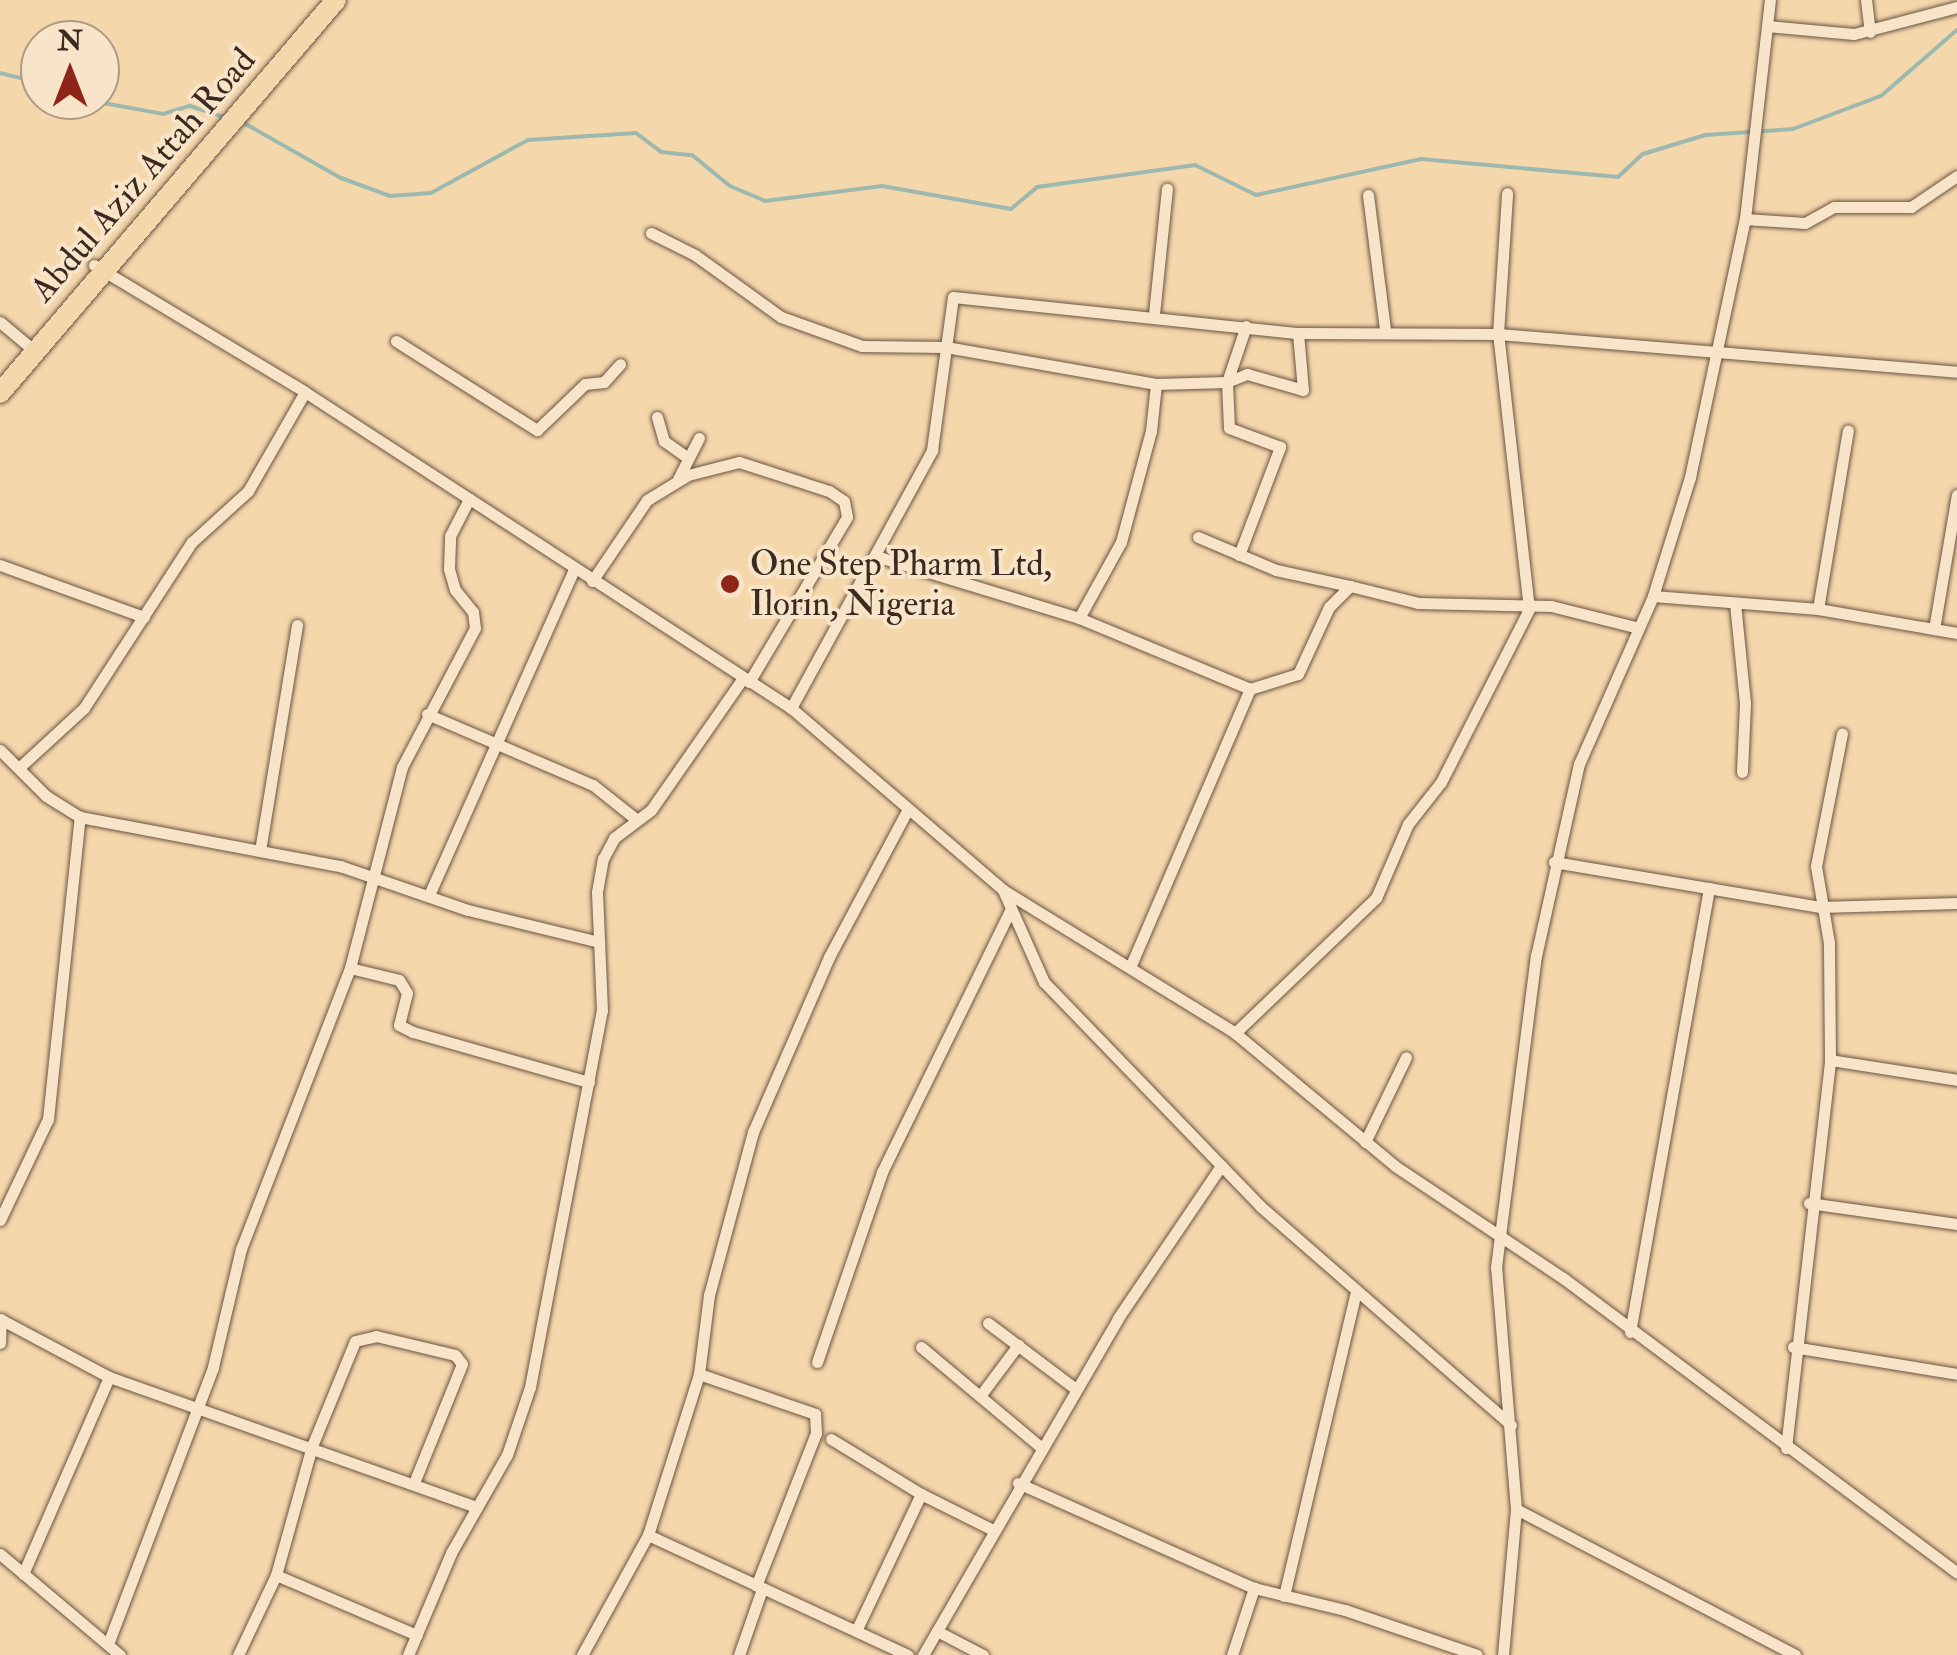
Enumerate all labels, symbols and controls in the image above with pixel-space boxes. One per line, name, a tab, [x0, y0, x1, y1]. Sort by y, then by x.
north arrow	[20, 20, 120, 120]
text: N	[57, 24, 83, 59]
street label: Abdul Aziz Attah Road	[22, 40, 264, 310]
place label: One Step Pharm Ltd, Ilorin, Nigeria	[750, 543, 1052, 625]
marker: One Step Pharm Ltd, Ilorin, Nigeria	[719, 573, 741, 595]

